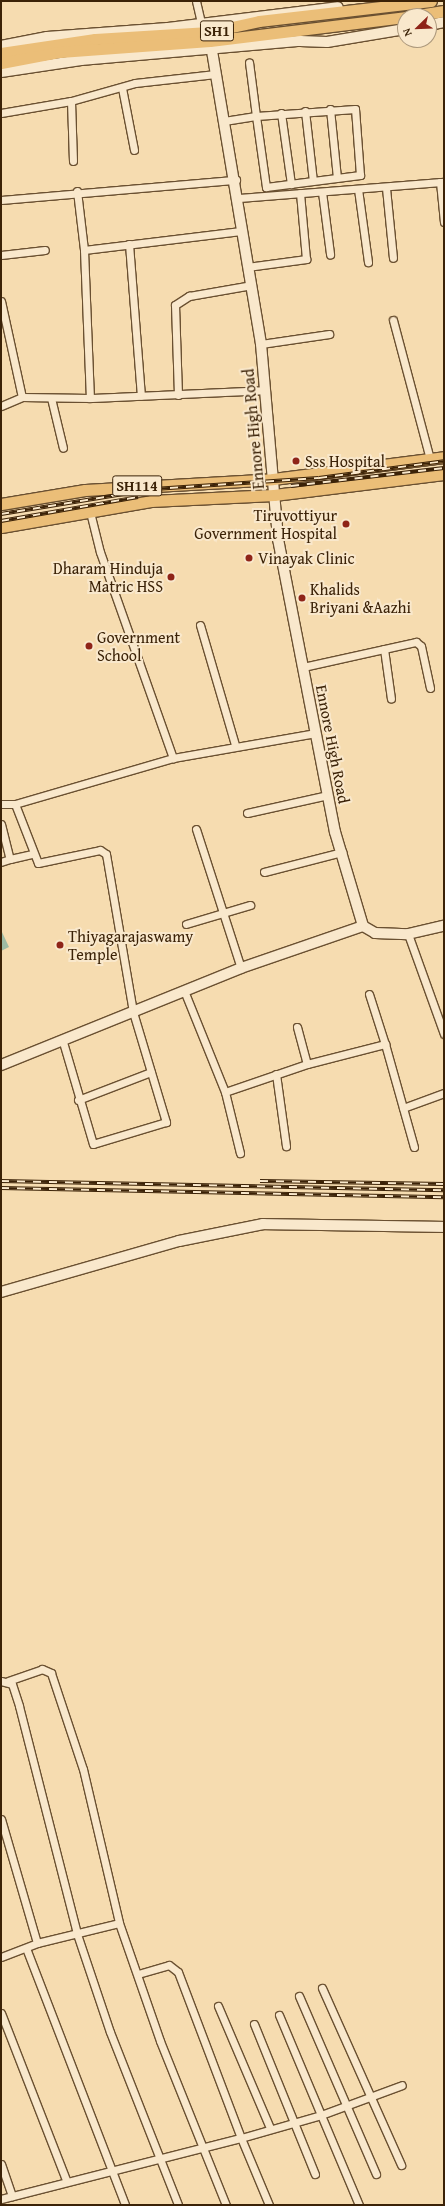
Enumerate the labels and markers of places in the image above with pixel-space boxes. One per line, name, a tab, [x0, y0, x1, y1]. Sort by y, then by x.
place label: Sss Hospital	[305, 451, 385, 471]
marker: Sss Hospital	[290, 455, 302, 467]
place label: Tiruvottiyur Government Hospital	[194, 505, 337, 543]
marker: Tiruvottiyur Government Hospital	[340, 518, 352, 530]
place label: Vinayak Clinic	[258, 548, 355, 568]
marker: Vinayak Clinic	[243, 552, 255, 564]
place label: Dharam Hinduja Matric HSS	[53, 558, 163, 596]
marker: Dharam Hinduja Matric HSS	[166, 572, 176, 582]
place label: Khalids Briyani &Aazhi	[310, 579, 411, 617]
marker: Khalids Briyani &Aazhi	[297, 593, 307, 603]
place label: Government School	[97, 627, 180, 665]
marker: Government School	[84, 641, 94, 651]
place label: Thiyagarajaswamy Temple	[68, 926, 193, 964]
marker: Thiyagarajaswamy Temple	[55, 940, 65, 950]

